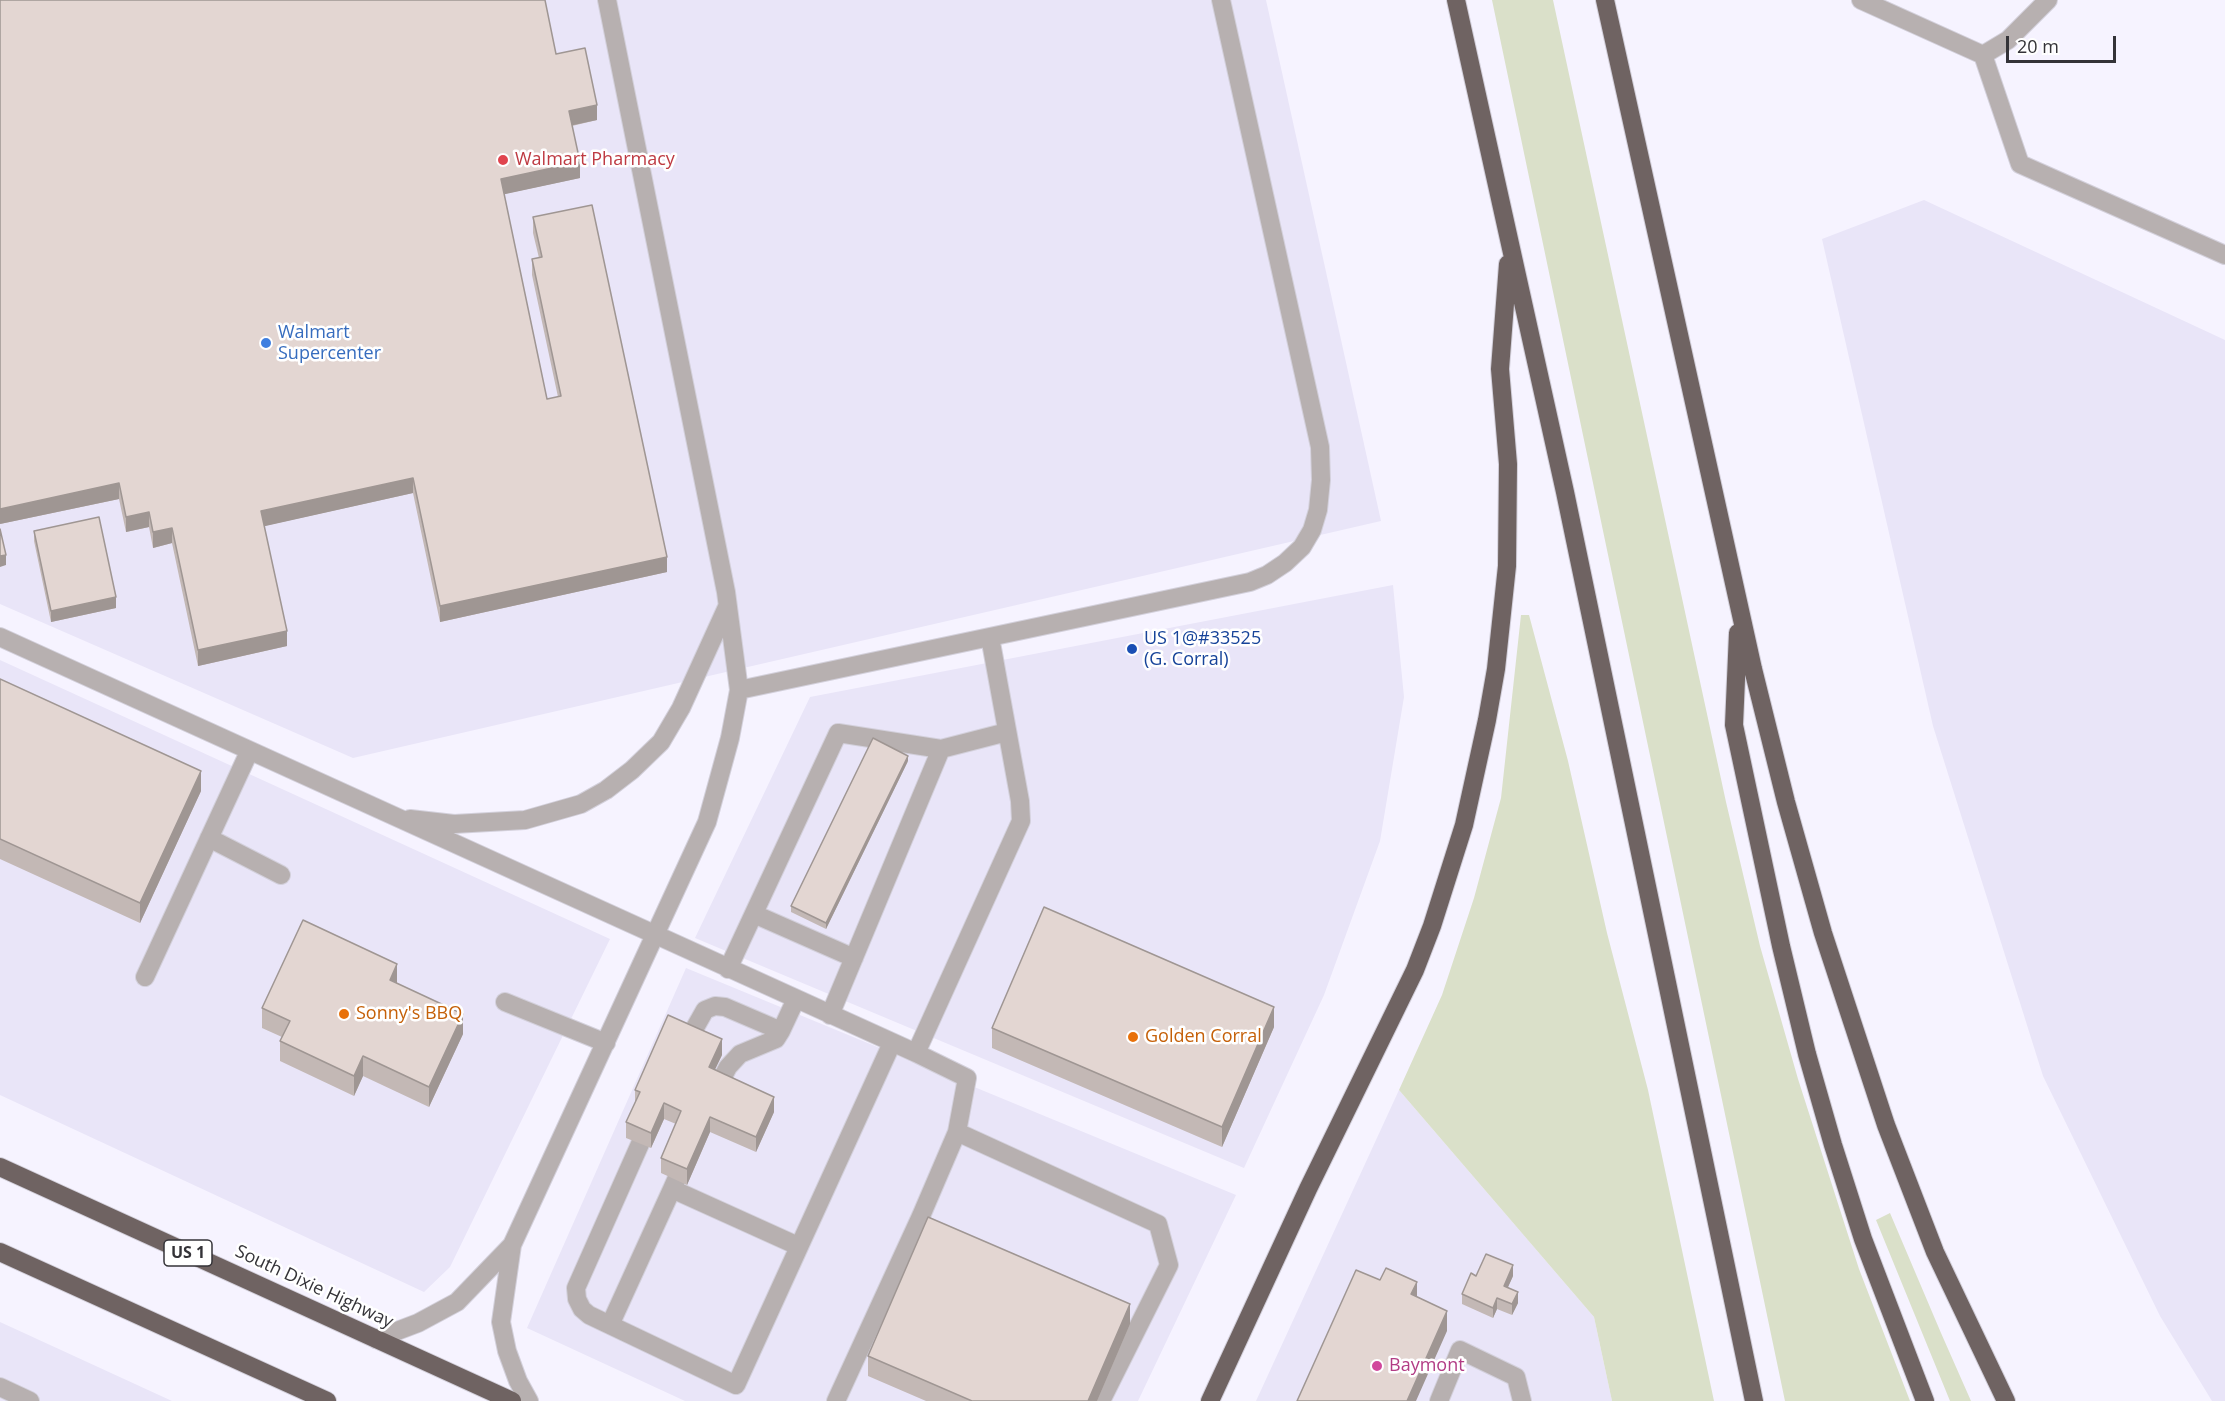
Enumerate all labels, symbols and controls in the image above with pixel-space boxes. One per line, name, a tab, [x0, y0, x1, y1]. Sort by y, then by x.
scale bar	[2009, 24, 2118, 62]
text: 20 m	[2017, 34, 2059, 58]
place label: Walmart Pharmacy	[515, 149, 675, 171]
marker: Walmart Pharmacy	[496, 153, 510, 167]
place label: Walmart Supercenter	[278, 322, 381, 364]
marker: Walmart Supercenter	[259, 336, 273, 350]
place label: US 1@#33525 (G. Corral)	[1144, 628, 1261, 670]
marker: US 1@#33525 (G. Corral)	[1125, 642, 1139, 656]
place label: Sonny's BBQ	[356, 1003, 462, 1025]
marker: Sonny's BBQ	[337, 1007, 351, 1021]
place label: Golden Corral	[1145, 1026, 1262, 1048]
marker: Golden Corral	[1126, 1030, 1140, 1044]
road number: US 1	[164, 1240, 212, 1266]
street label: South Dixie Highway	[232, 1241, 396, 1333]
place label: Baymont	[1389, 1355, 1465, 1377]
marker: Baymont	[1370, 1359, 1384, 1373]

